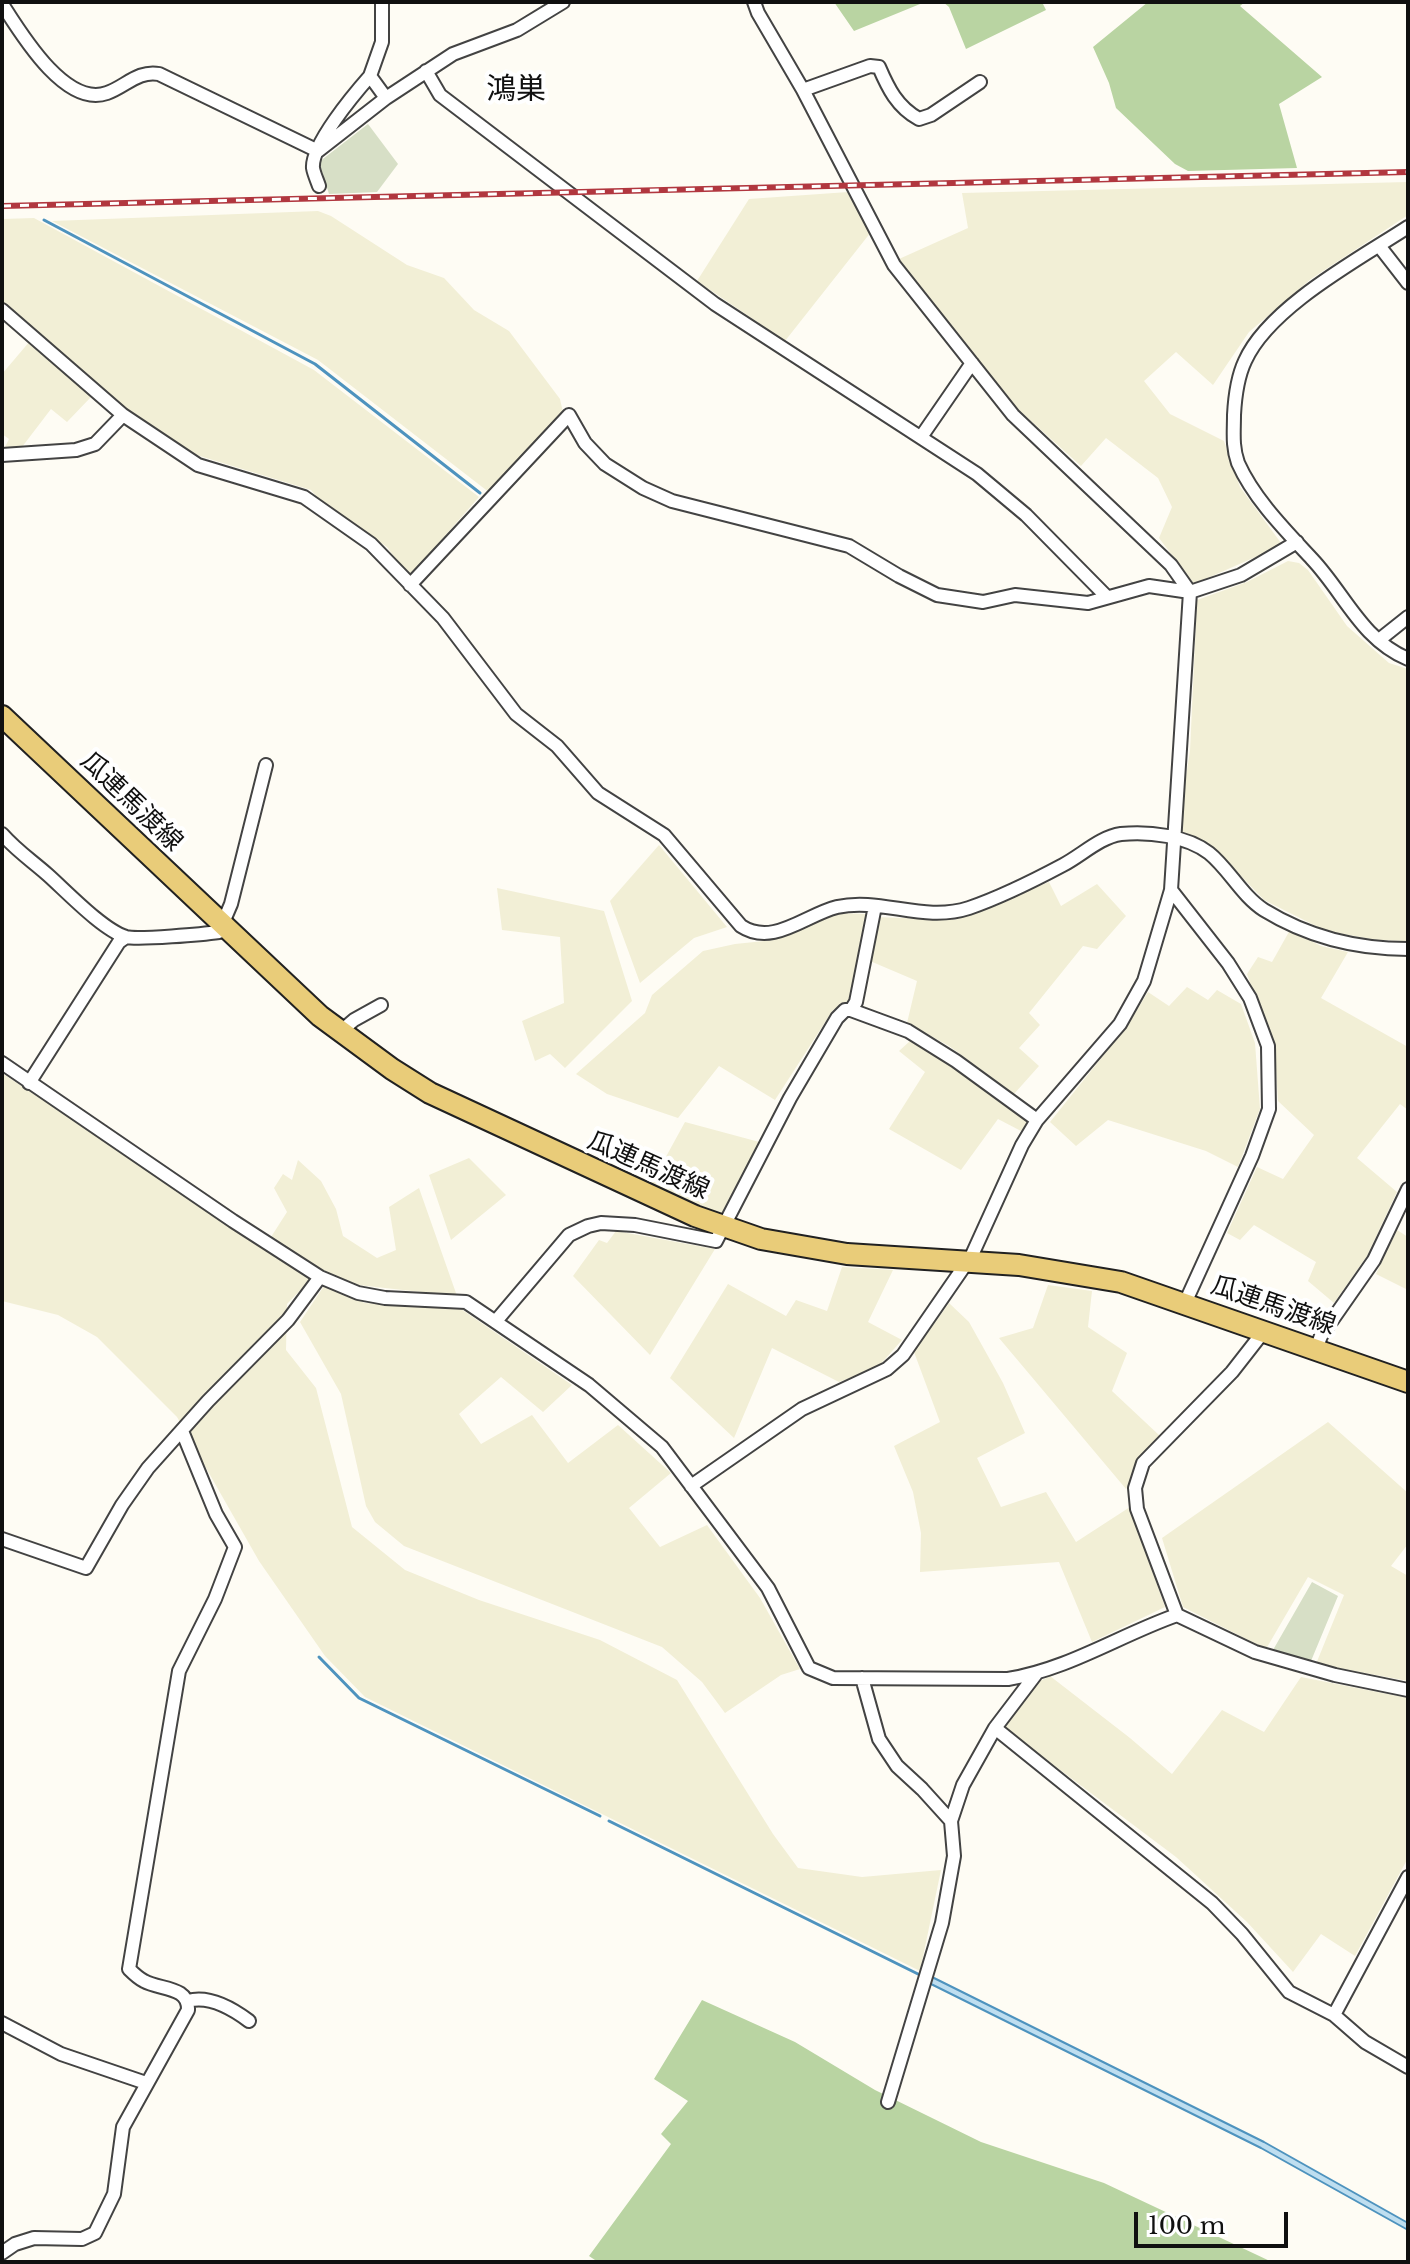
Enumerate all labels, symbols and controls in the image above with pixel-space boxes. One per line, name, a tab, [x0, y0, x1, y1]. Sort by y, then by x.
district label: 鴻巣	[486, 73, 546, 109]
street label: 瓜連馬渡線	[73, 746, 189, 858]
street label: 瓜連馬渡線	[582, 1125, 714, 1207]
street label: 瓜連馬渡線	[1206, 1270, 1340, 1342]
scale bar	[1138, 2196, 1292, 2246]
text: 100 m	[1148, 2211, 1226, 2240]

